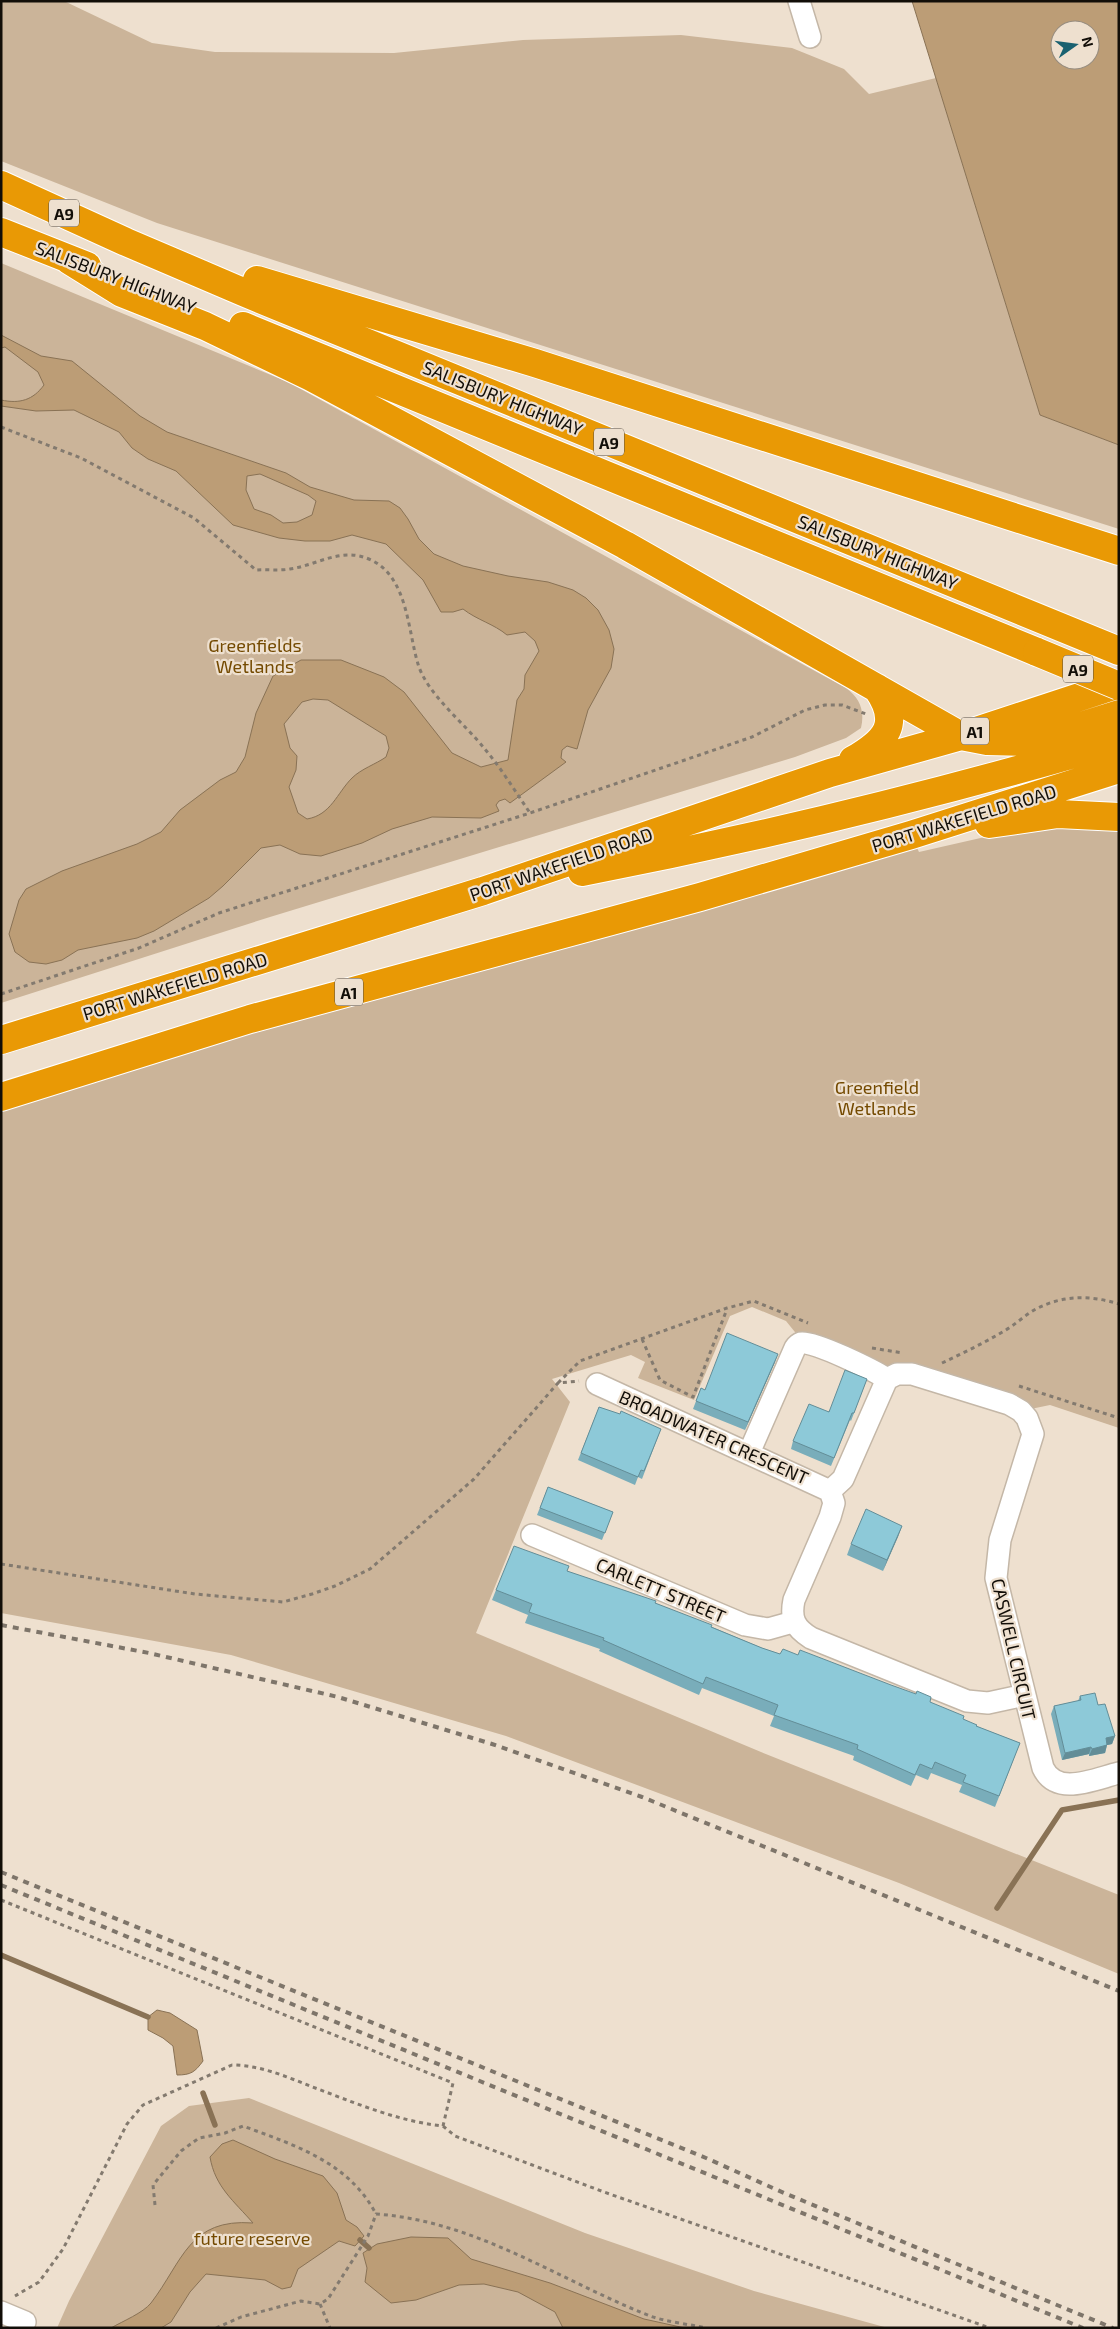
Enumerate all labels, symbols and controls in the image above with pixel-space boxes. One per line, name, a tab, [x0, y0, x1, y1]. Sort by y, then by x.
north arrow	[1050, 20, 1100, 70]
text: N	[1079, 35, 1098, 49]
road number: A9	[49, 200, 79, 227]
street label: SALISBURY HIGHWAY	[32, 236, 200, 318]
street label: SALISBURY HIGHWAY	[420, 356, 587, 440]
road number: A9	[594, 428, 624, 456]
street label: SALISBURY HIGHWAY	[795, 510, 962, 594]
park label: Greenfields Wetlands	[208, 634, 302, 677]
road number: A9	[1063, 656, 1093, 682]
road number: A1	[961, 718, 989, 744]
street label: PORT WAKEFIELD ROAD	[869, 779, 1059, 857]
street label: PORT WAKEFIELD ROAD	[467, 822, 655, 906]
street label: PORT WAKEFIELD ROAD	[80, 947, 270, 1025]
road number: A1	[335, 979, 363, 1006]
park label: Greenfield Wetlands	[835, 1076, 919, 1119]
street label: BROADWATER CRESCENT	[616, 1385, 813, 1489]
street label: CARLETT STREET	[593, 1553, 730, 1627]
street label: CASWELL CIRCUIT	[987, 1576, 1041, 1722]
park label: future reserve	[194, 2227, 310, 2249]

